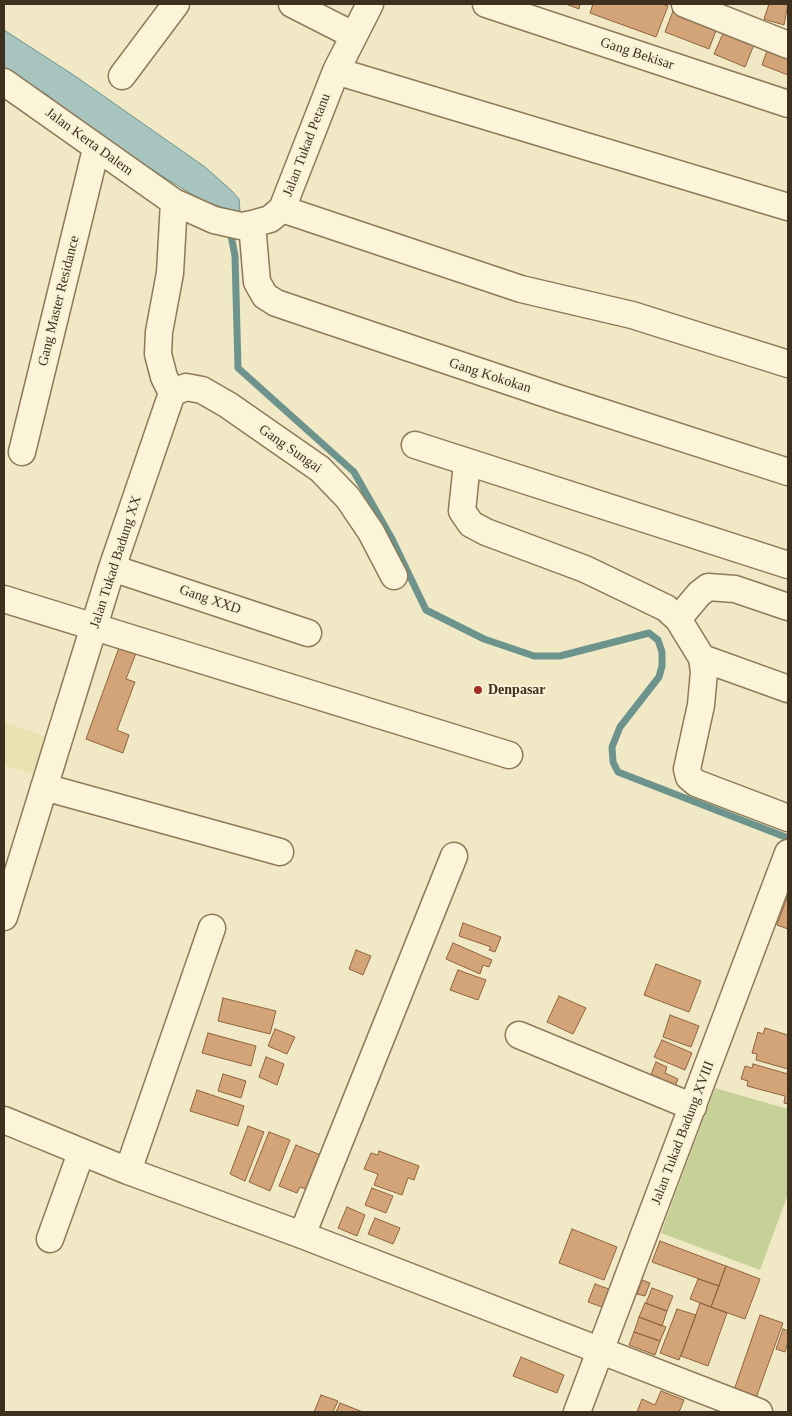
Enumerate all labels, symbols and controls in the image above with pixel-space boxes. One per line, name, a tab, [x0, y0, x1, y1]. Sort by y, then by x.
street label: Gang Bekisar	[598, 34, 676, 74]
street label: Jalan Tukad Petanu	[280, 91, 334, 199]
street label: Jalan Kerta Dalem	[42, 105, 136, 179]
street label: Gang Master Residance	[35, 234, 83, 368]
street label: Gang Kokokan	[447, 355, 533, 397]
street label: Gang Sungai	[255, 421, 325, 477]
street label: Jalan Tukad Badung XX	[87, 494, 145, 630]
street label: Gang XXD	[177, 582, 243, 618]
place label: Denpasar	[488, 682, 546, 698]
marker: Denpasar	[472, 684, 484, 696]
street label: Jalan Tukad Badung XVIII	[648, 1059, 718, 1207]

